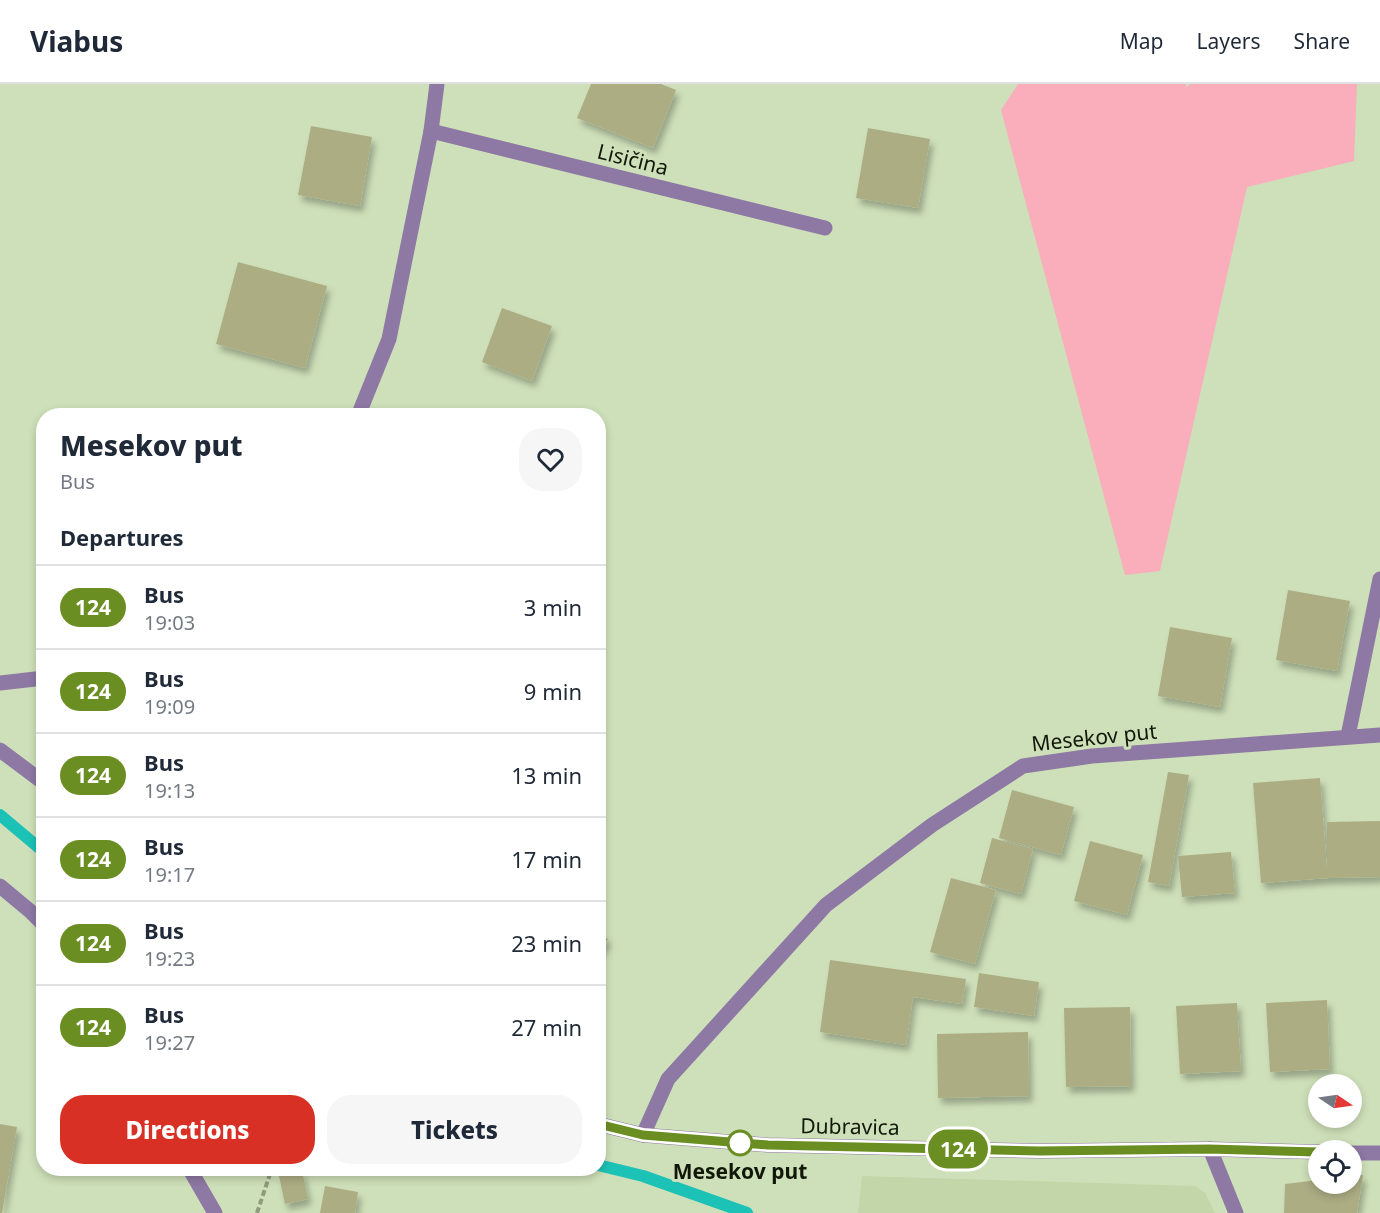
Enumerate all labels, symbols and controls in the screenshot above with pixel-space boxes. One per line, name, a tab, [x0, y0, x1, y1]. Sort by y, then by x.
text: Viabus	[30, 22, 123, 60]
text: Map	[1120, 27, 1164, 55]
text: Layers	[1197, 27, 1261, 55]
text: Share	[1294, 27, 1350, 55]
street label: Lisičina	[595, 137, 671, 181]
text: Mesekov put	[60, 426, 242, 464]
button: heart	[519, 428, 582, 491]
text: Bus	[60, 468, 95, 495]
text: Departures	[60, 522, 184, 552]
text: Bus	[144, 579, 184, 609]
text: 3 min	[524, 592, 582, 622]
text: 124	[75, 593, 111, 621]
text: 19:03	[144, 609, 195, 636]
text: Bus	[144, 663, 184, 693]
text: 9 min	[524, 676, 582, 706]
text: 124	[75, 677, 111, 705]
text: 19:09	[144, 693, 195, 720]
street label: Mesekov put	[1030, 716, 1158, 758]
text: Bus	[144, 747, 184, 777]
text: 13 min	[511, 760, 582, 790]
text: 124	[75, 761, 111, 789]
text: 19:13	[144, 777, 195, 804]
text: Bus	[144, 831, 184, 861]
text: 17 min	[511, 844, 582, 874]
text: 124	[75, 845, 111, 873]
text: 19:17	[144, 861, 195, 888]
text: Bus	[144, 915, 184, 945]
text: 23 min	[511, 928, 582, 958]
text: 124	[75, 929, 111, 957]
text: 19:23	[144, 945, 195, 972]
text: Bus	[144, 999, 184, 1029]
text: 27 min	[511, 1012, 582, 1042]
text: 124	[75, 1013, 111, 1041]
text: 19:27	[144, 1029, 195, 1056]
north arrow	[1308, 1074, 1362, 1128]
map controls	[1308, 1074, 1362, 1194]
button: Directions	[60, 1095, 315, 1164]
button: Tickets	[327, 1095, 582, 1164]
street label: Dubravica	[800, 1111, 900, 1141]
marker: Mesekov put	[727, 1130, 753, 1156]
line badge: 124	[924, 1130, 992, 1168]
text: 124	[940, 1135, 976, 1163]
button: locate	[1308, 1140, 1362, 1194]
place label: Mesekov put	[673, 1157, 807, 1185]

